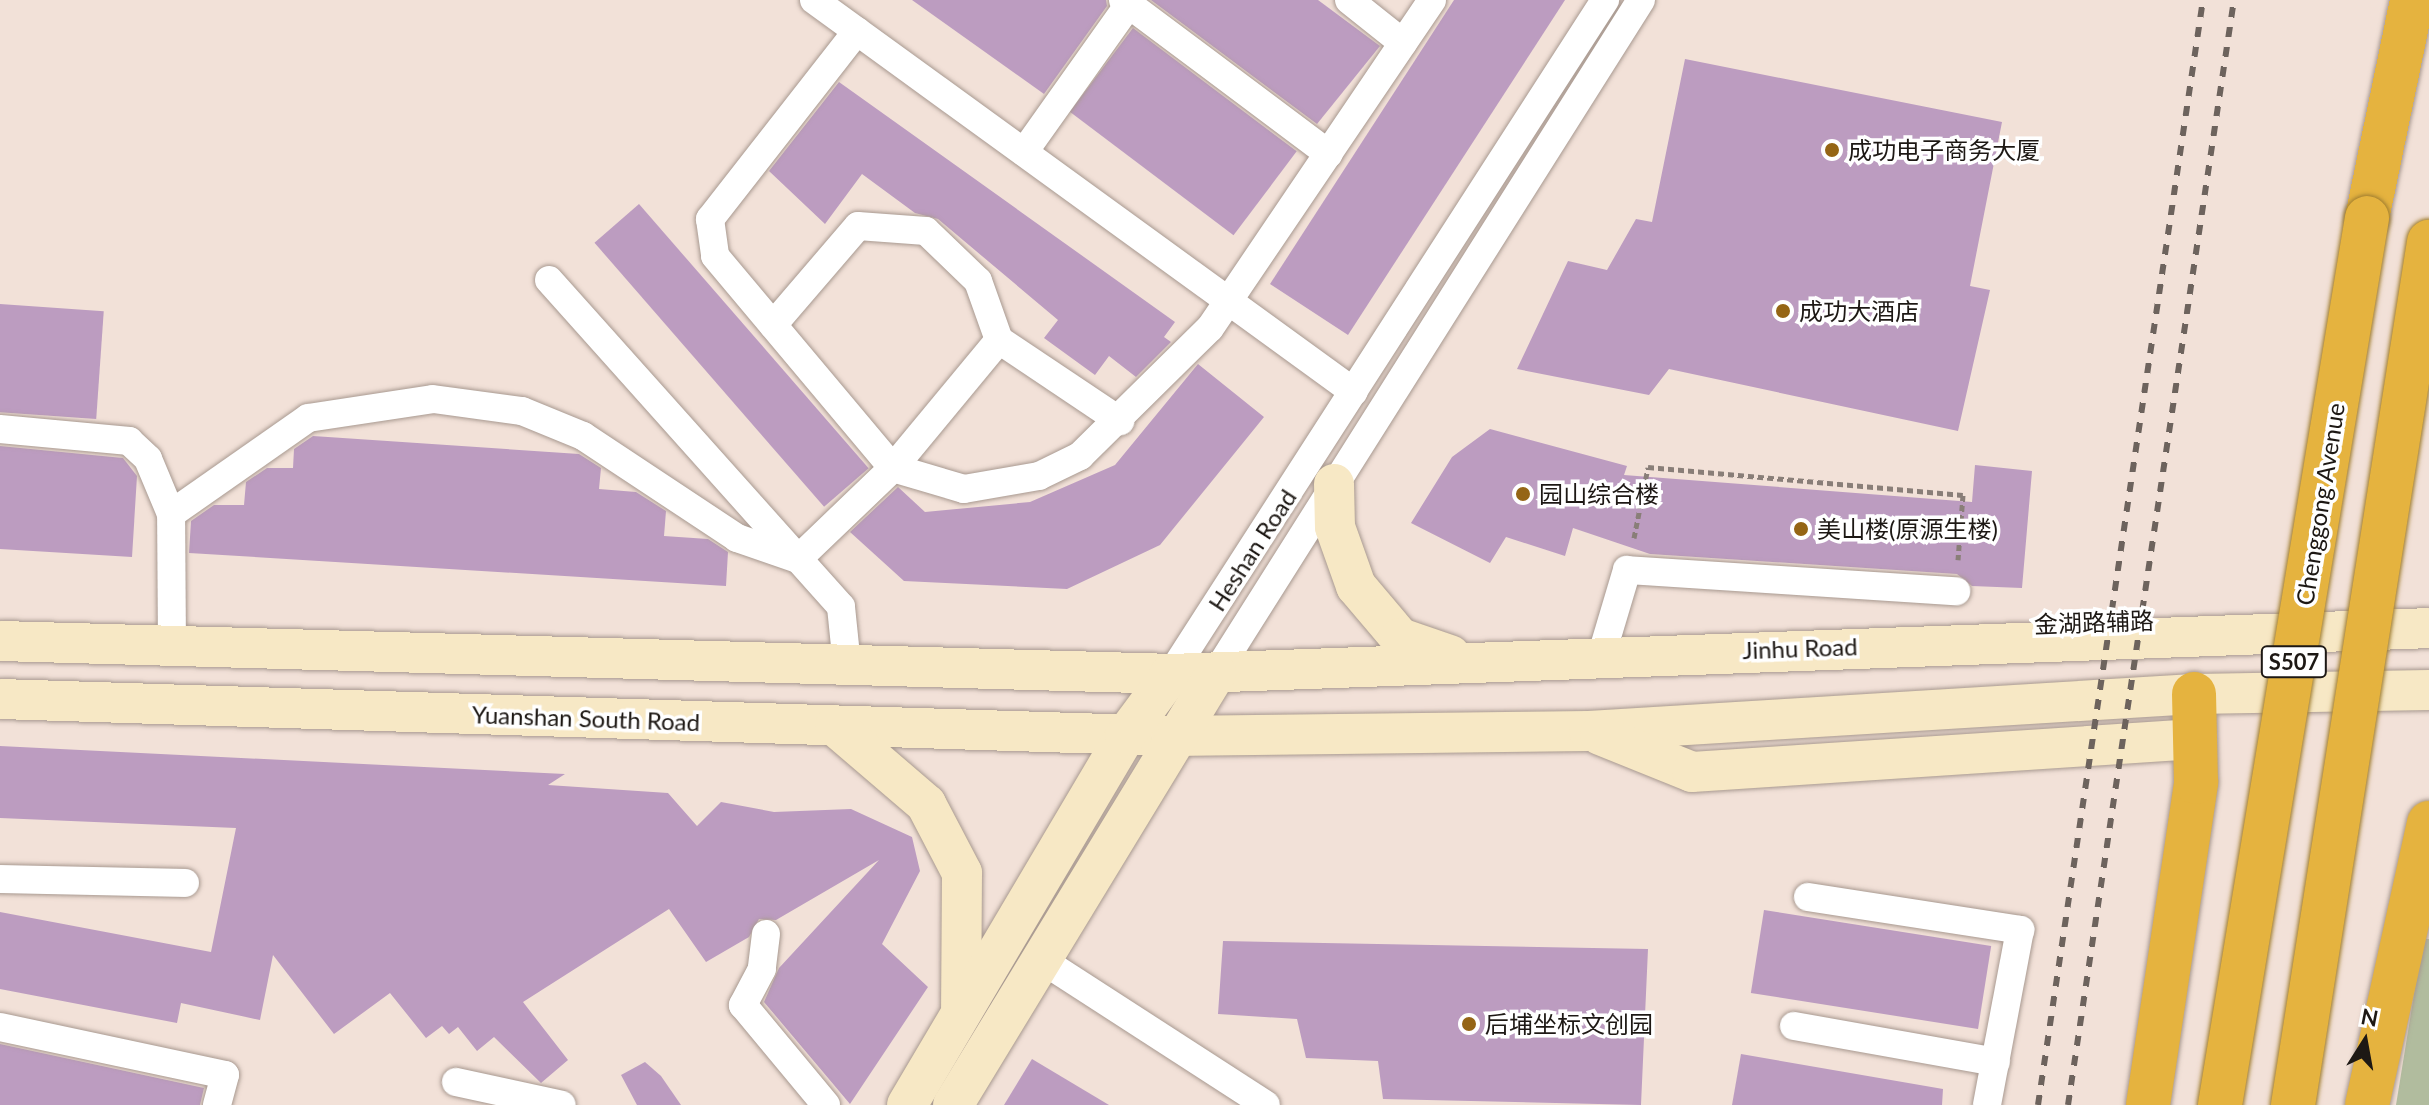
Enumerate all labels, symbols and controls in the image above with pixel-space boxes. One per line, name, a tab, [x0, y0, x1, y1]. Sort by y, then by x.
place label: 成功电子商务大厦	[1848, 136, 2040, 164]
marker: 成功电子商务大厦	[1823, 141, 1841, 159]
place label: 成功大酒店	[1799, 297, 1919, 325]
marker: 成功大酒店	[1774, 302, 1792, 320]
street label: Chenggong Avenue	[2290, 400, 2350, 608]
place label: 园山综合楼	[1539, 480, 1659, 508]
street label: Heshan Road	[1202, 484, 1302, 616]
marker: 园山综合楼	[1514, 485, 1532, 503]
place label: 美山楼(原源生楼)	[1817, 515, 1998, 543]
marker: 美山楼(原源生楼)	[1792, 520, 1810, 538]
street label: 金湖路辅路	[2034, 606, 2154, 638]
street label: Jinhu Road	[1742, 632, 1858, 664]
road number: S507	[2260, 644, 2328, 680]
street label: Yuanshan South Road	[471, 700, 701, 736]
north arrow	[2325, 1001, 2405, 1081]
text: N	[2359, 1002, 2381, 1032]
place label: 后埔坐标文创园	[1485, 1010, 1653, 1038]
marker: 后埔坐标文创园	[1460, 1015, 1478, 1033]

